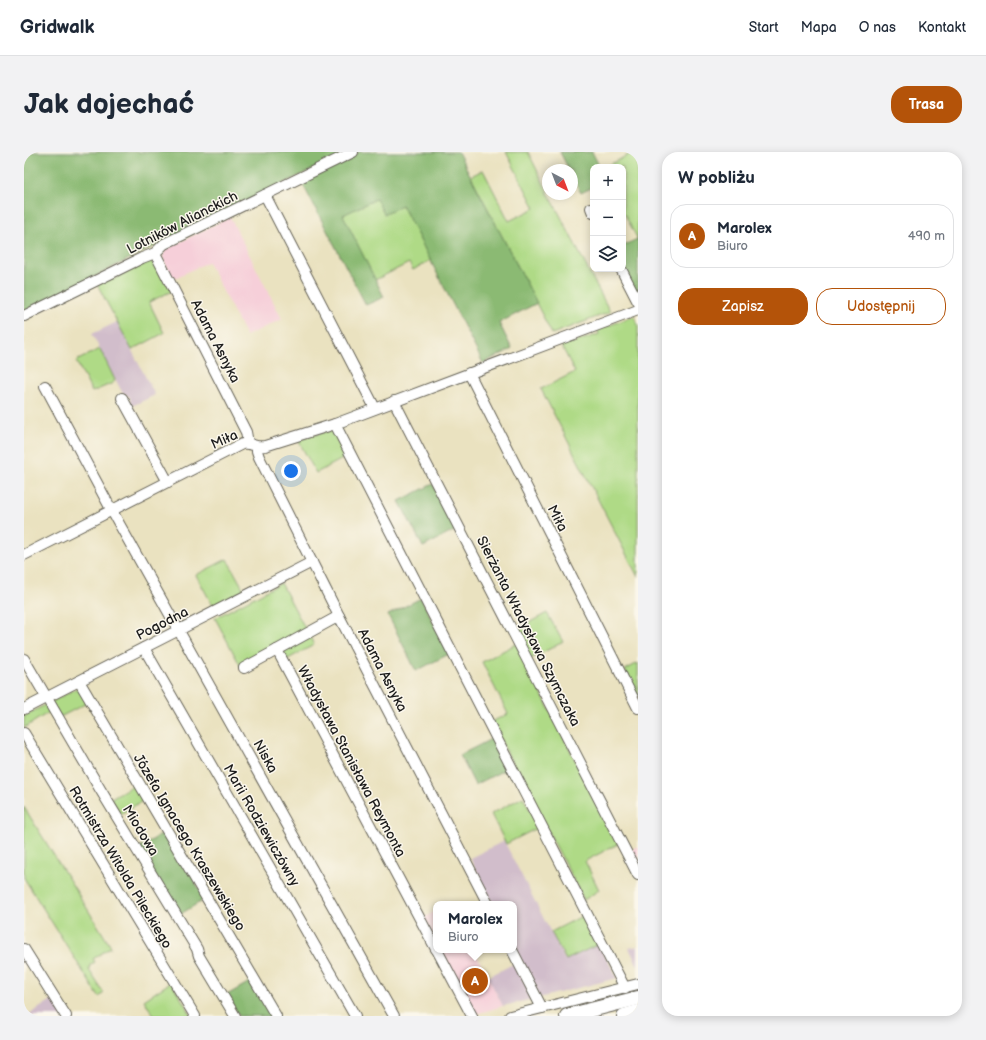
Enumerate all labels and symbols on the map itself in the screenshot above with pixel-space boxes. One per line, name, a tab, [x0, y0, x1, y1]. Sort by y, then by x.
north arrow	[542, 164, 578, 200]
street label: Lotników Alianckich	[124, 187, 241, 258]
street label: Adama Asnyka	[187, 297, 244, 386]
street label: Miła	[208, 426, 240, 453]
your location	[281, 461, 301, 481]
street label: Miła	[544, 502, 571, 534]
street label: Sierżanta Władysława Szymczaka	[473, 533, 584, 729]
street label: Pogodna	[133, 603, 191, 644]
street label: Adama Asnyka	[354, 626, 411, 715]
street label: Władysława Stanisława Reymonta	[294, 663, 409, 860]
street label: Niska	[250, 737, 282, 776]
street label: Józefa Ignacego Kraszewskiego	[130, 751, 249, 934]
street label: Marii Rodziewiczówny	[220, 761, 304, 890]
street label: Rotmistrza Witolda Pileckiego	[65, 783, 176, 952]
street label: Miodowa	[119, 802, 162, 859]
pin: A	[462, 966, 488, 996]

